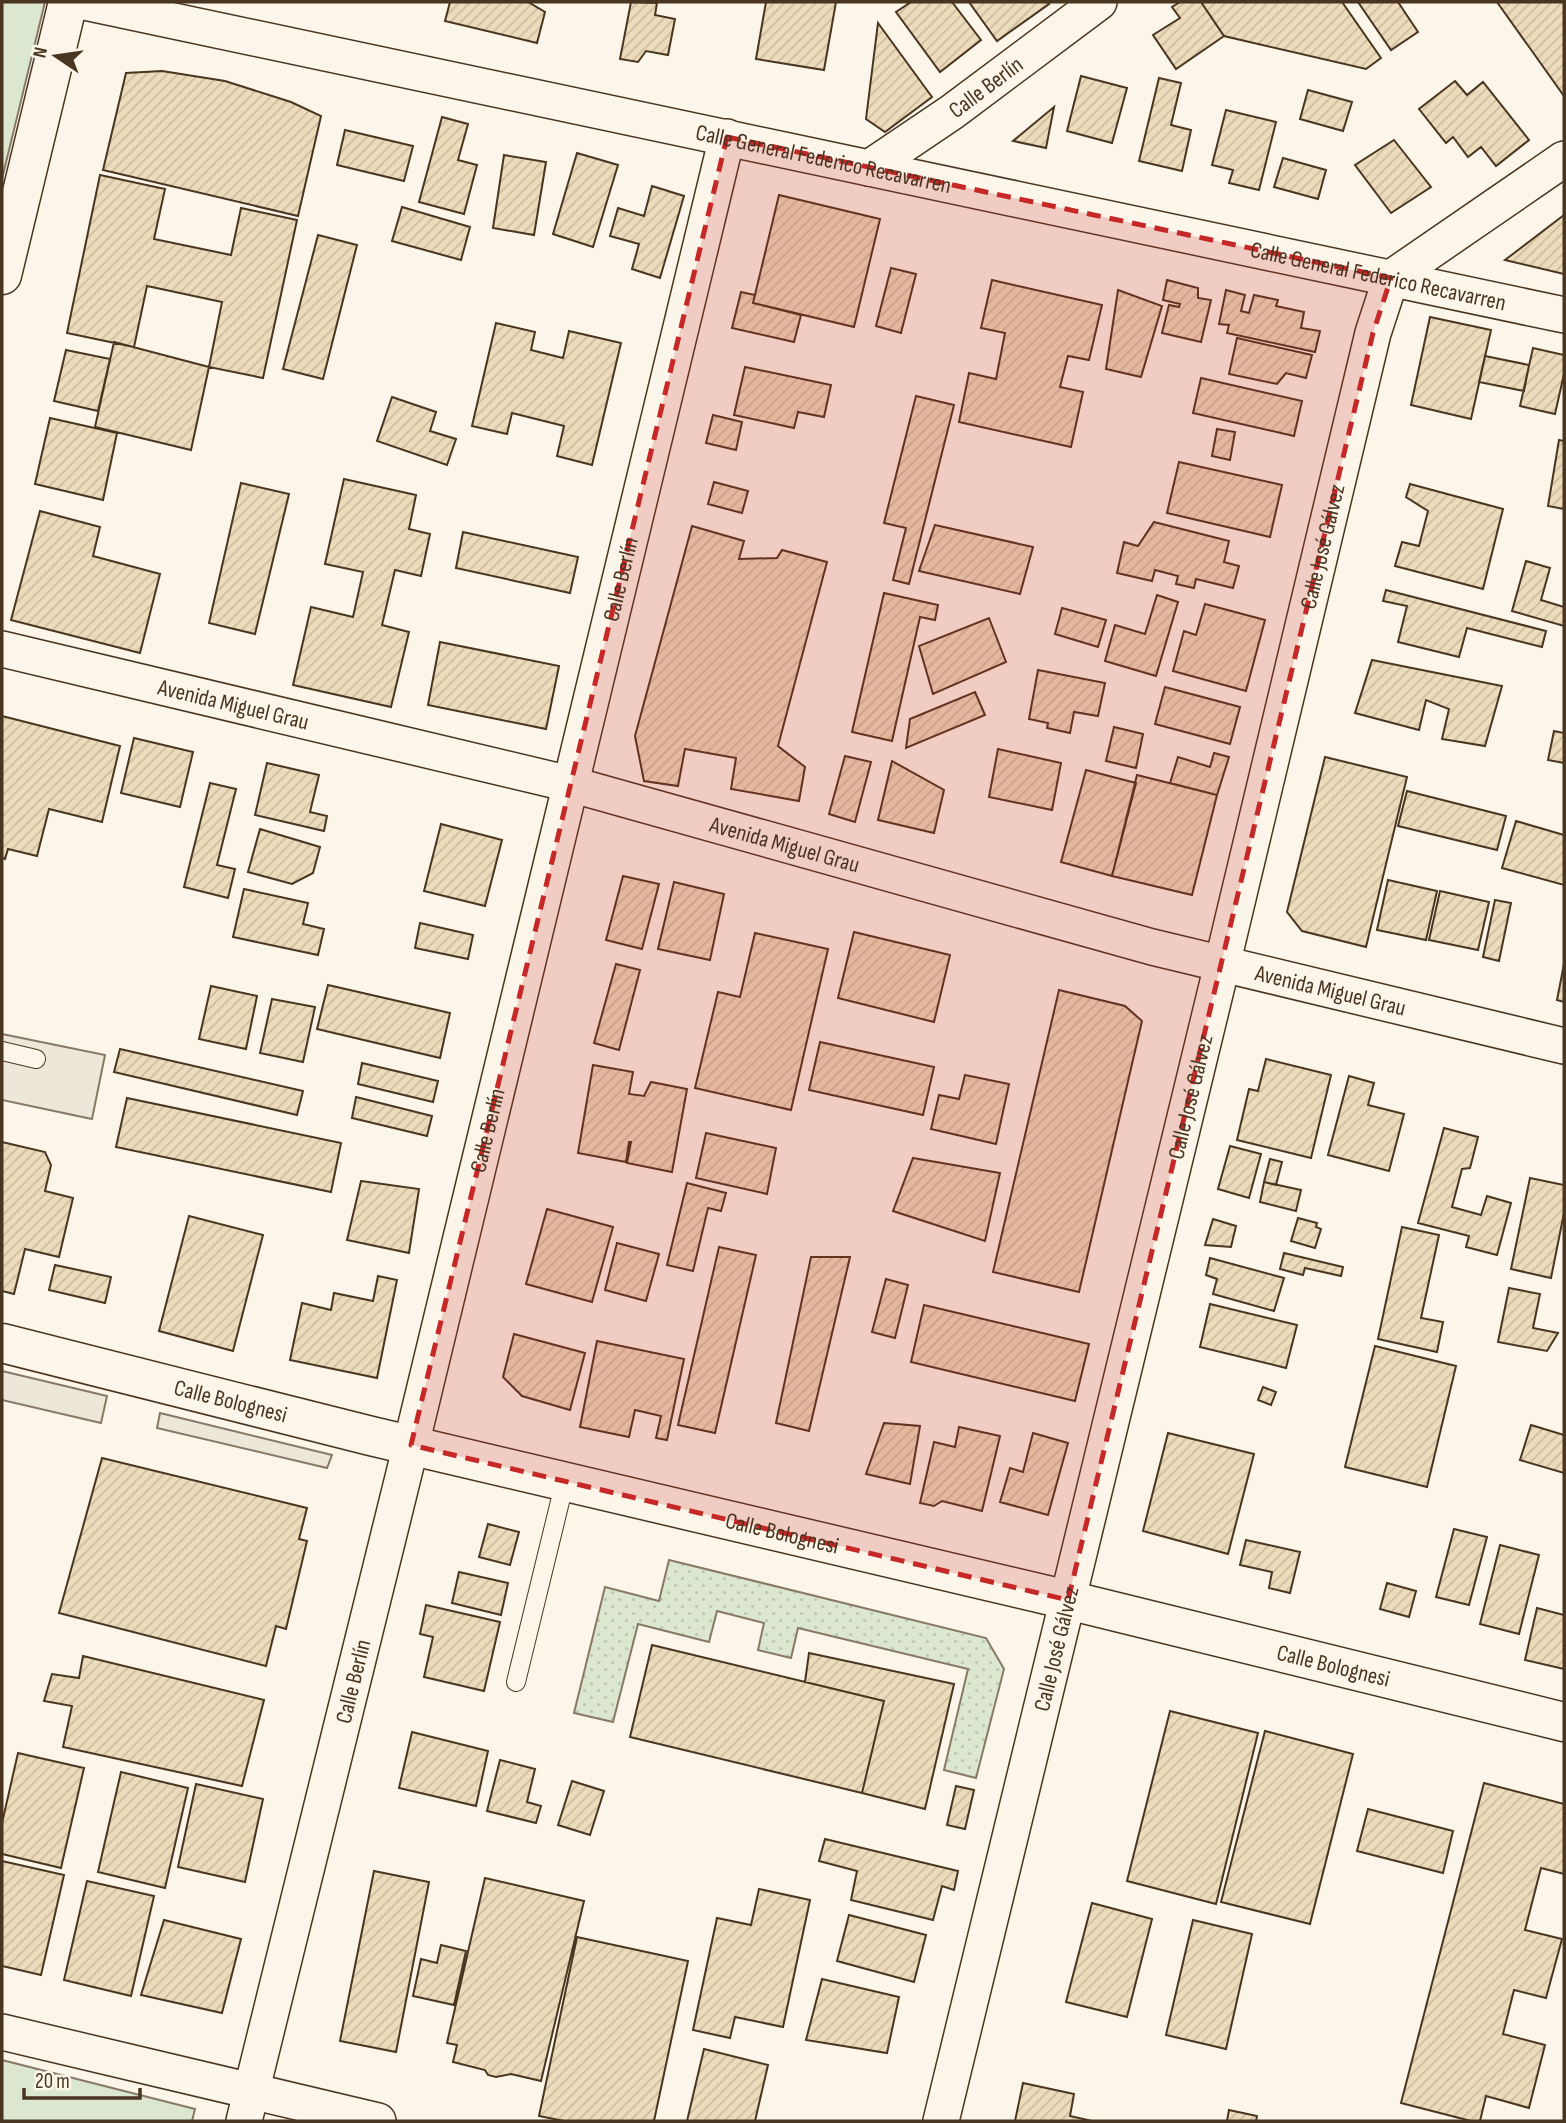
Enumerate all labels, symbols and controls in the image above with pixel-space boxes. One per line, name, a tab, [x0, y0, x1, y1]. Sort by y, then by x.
north arrow	[21, 21, 91, 91]
text: N	[29, 45, 53, 60]
street label: Calle Berlín	[943, 51, 1029, 125]
street label: Calle General Federico Recavarren	[693, 119, 954, 200]
street label: Calle General Federico Recavarren	[1248, 236, 1508, 317]
street label: Calle José Gálvez	[1295, 482, 1351, 612]
street label: Calle Berlín	[597, 535, 645, 624]
street label: Avenida Miguel Grau	[154, 673, 311, 736]
street label: Avenida Miguel Grau	[706, 811, 863, 879]
street label: Avenida Miguel Grau	[1251, 959, 1409, 1023]
street label: Calle José Gálvez	[1162, 1032, 1220, 1162]
street label: Calle Berlín	[464, 1086, 512, 1176]
street label: Calle Bolognesi	[171, 1374, 290, 1429]
street label: Calle Bolognesi	[723, 1507, 841, 1561]
street label: Calle José Gálvez	[1028, 1584, 1085, 1714]
street label: Calle Berlín	[330, 1637, 377, 1726]
street label: Calle Bolognesi	[1274, 1639, 1393, 1694]
scale bar	[24, 2056, 140, 2100]
text: 20 m	[35, 2069, 70, 2094]

